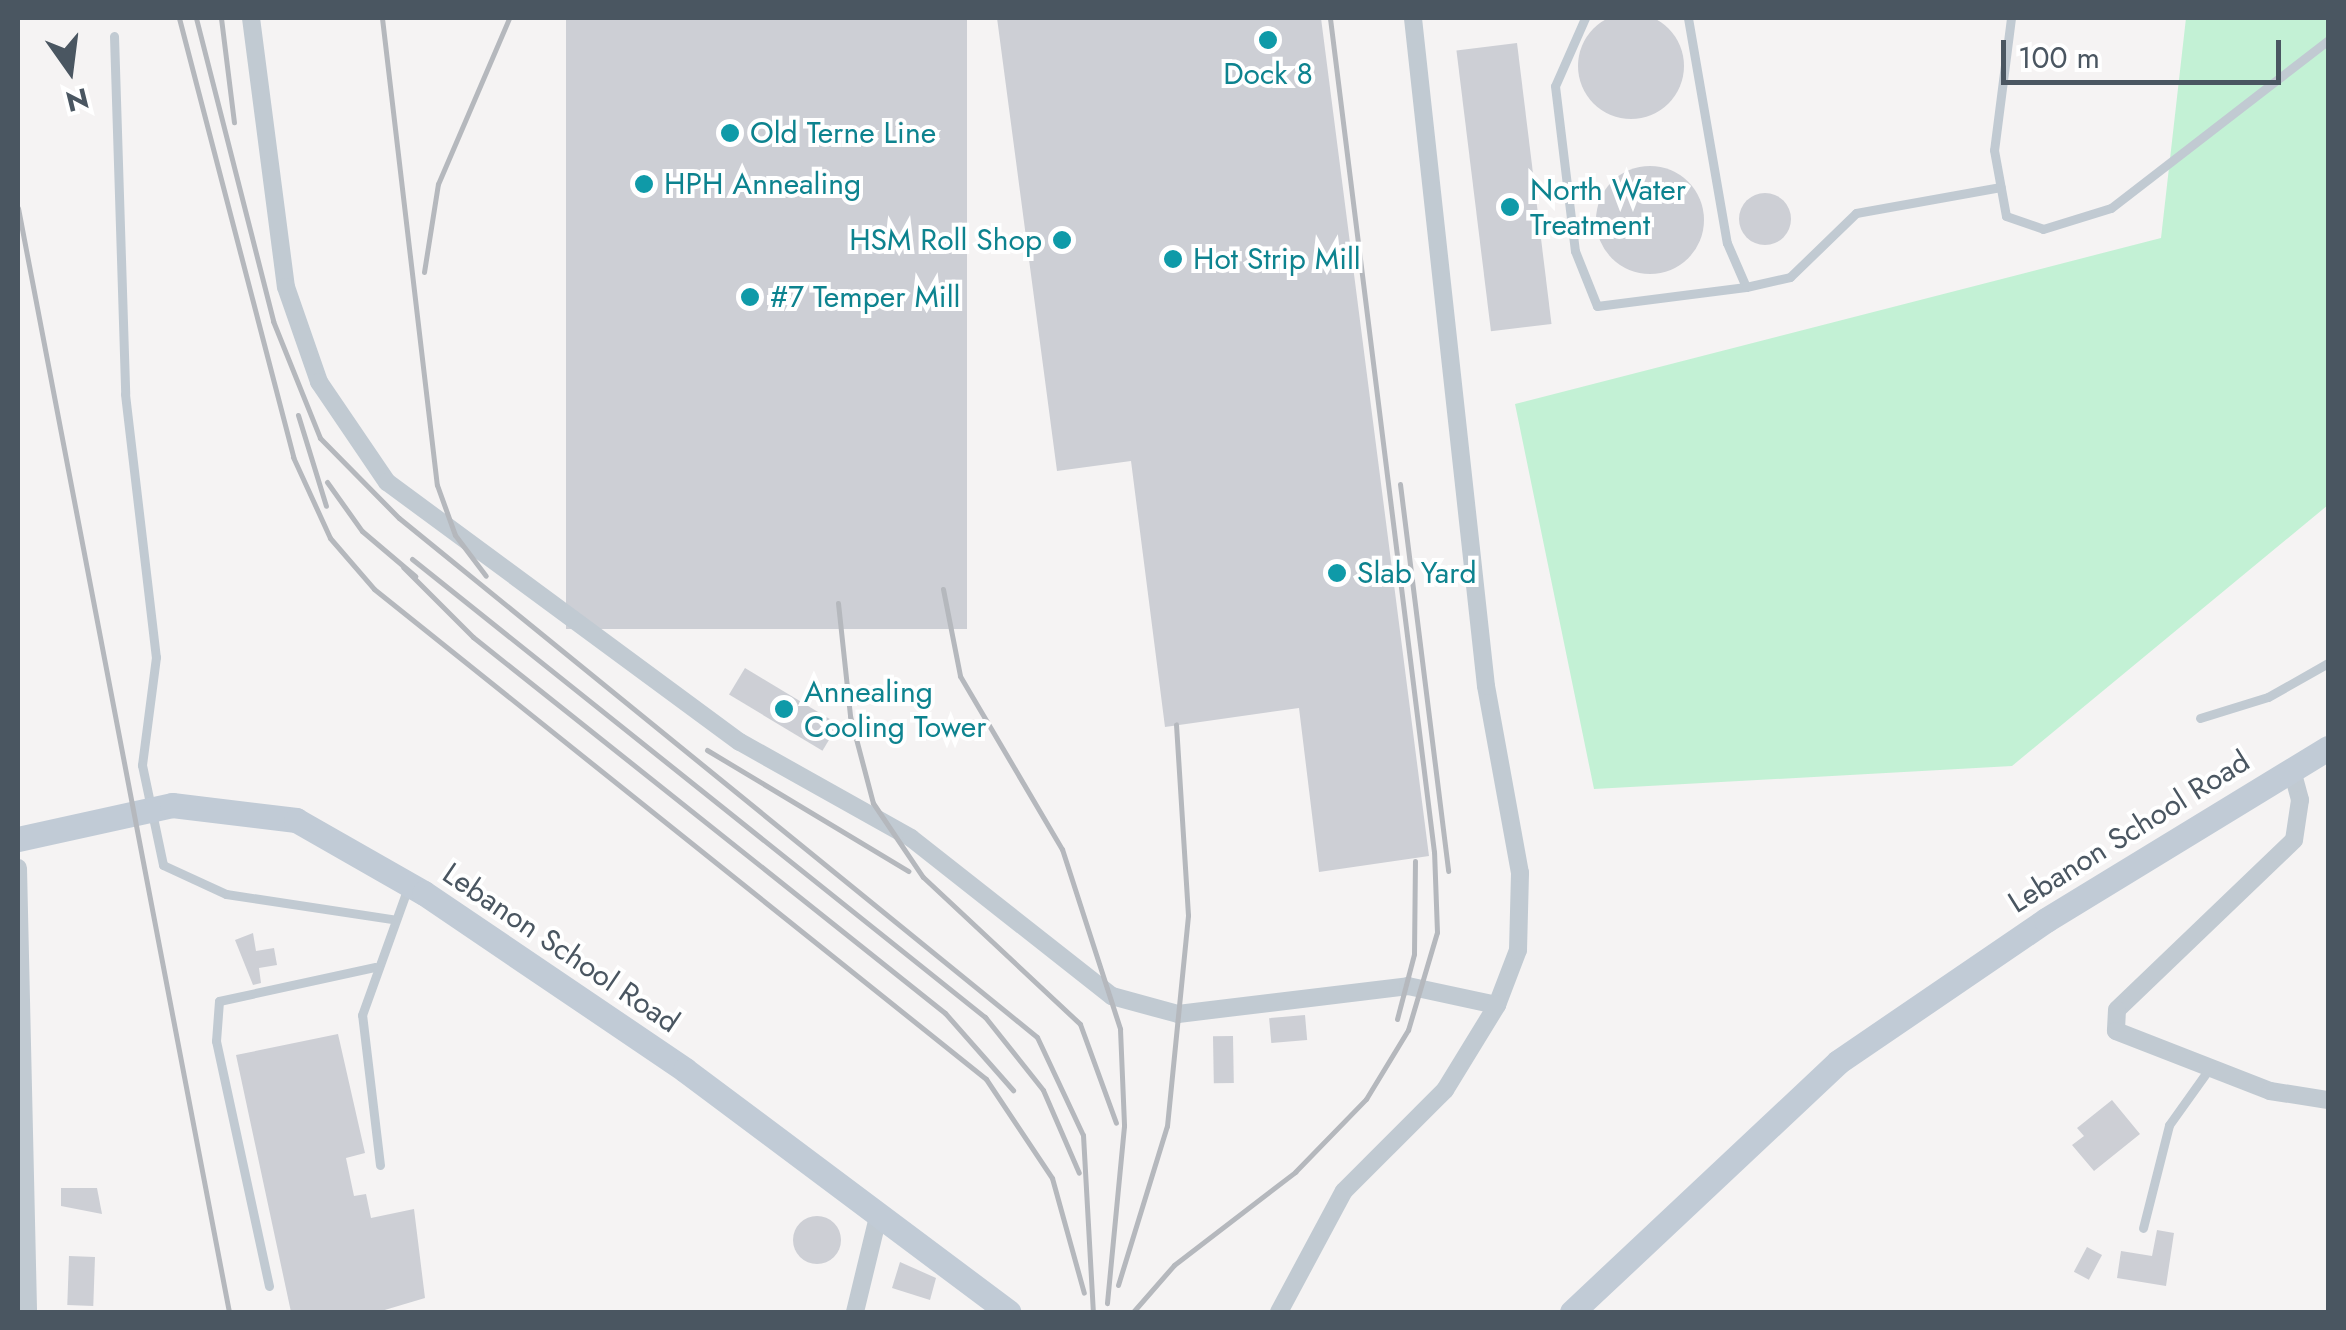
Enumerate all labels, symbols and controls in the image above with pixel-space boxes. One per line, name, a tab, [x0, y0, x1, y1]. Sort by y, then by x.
north arrow	[20, 20, 120, 120]
scale bar	[2006, 20, 2286, 82]
marker: Dock 8	[1257, 29, 1279, 51]
text: 100 m	[2018, 36, 2100, 79]
place label: Dock 8	[1223, 56, 1313, 92]
text: N	[62, 77, 93, 122]
place label: Old Terne Line	[750, 115, 936, 151]
marker: Old Terne Line	[719, 122, 741, 144]
place label: HPH Annealing	[664, 166, 861, 202]
place label: North Water Treatment	[1530, 172, 1686, 242]
marker: HPH Annealing	[633, 173, 655, 195]
marker: North Water Treatment	[1499, 196, 1521, 218]
place label: HSM Roll Shop	[849, 222, 1042, 258]
marker: HSM Roll Shop	[1051, 229, 1073, 251]
place label: Hot Strip Mill	[1193, 241, 1361, 277]
marker: Hot Strip Mill	[1162, 248, 1184, 270]
place label: #7 Temper Mill	[770, 279, 960, 315]
marker: #7 Temper Mill	[739, 286, 761, 308]
place label: Slab Yard	[1357, 555, 1477, 591]
marker: Slab Yard	[1326, 562, 1348, 584]
place label: Annealing Cooling Tower	[804, 674, 986, 744]
marker: Annealing Cooling Tower	[773, 698, 795, 720]
street label: Lebanon School Road	[2002, 743, 2256, 921]
street label: Lebanon School Road	[436, 856, 686, 1040]

